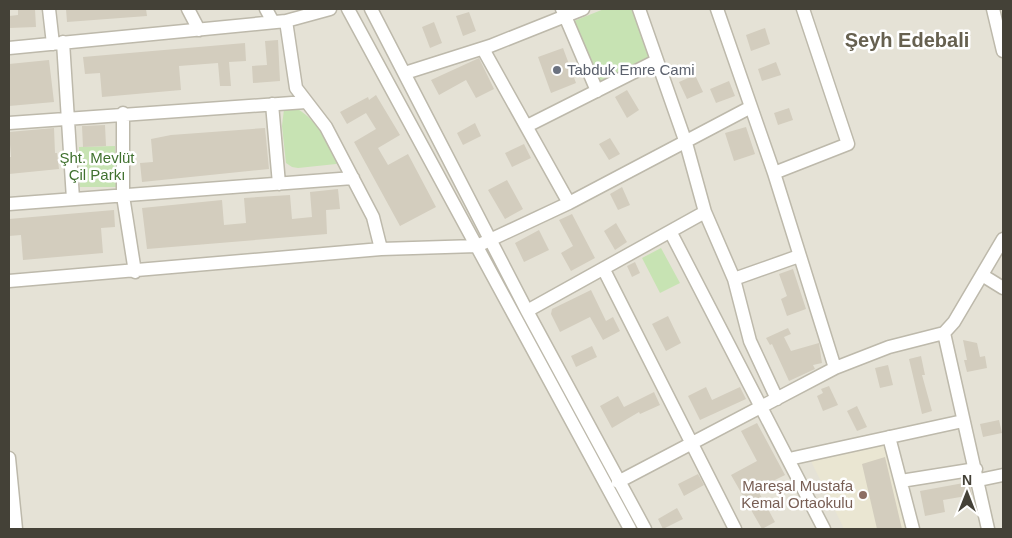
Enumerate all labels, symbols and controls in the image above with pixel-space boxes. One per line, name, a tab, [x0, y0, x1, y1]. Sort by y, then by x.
district label: Şeyh Edebali	[845, 29, 969, 51]
place label: Tabduk Emre Cami	[567, 61, 695, 78]
marker: Tabduk Emre Cami	[551, 64, 563, 76]
park label: Şht. Mevlüt Çil Parkı	[59, 149, 135, 183]
north arrow	[942, 468, 992, 518]
text: N	[962, 472, 972, 488]
place label: Mareşal Mustafa Kemal Ortaokulu	[741, 477, 854, 511]
marker: Mareşal Mustafa Kemal Ortaokulu	[857, 489, 869, 501]

